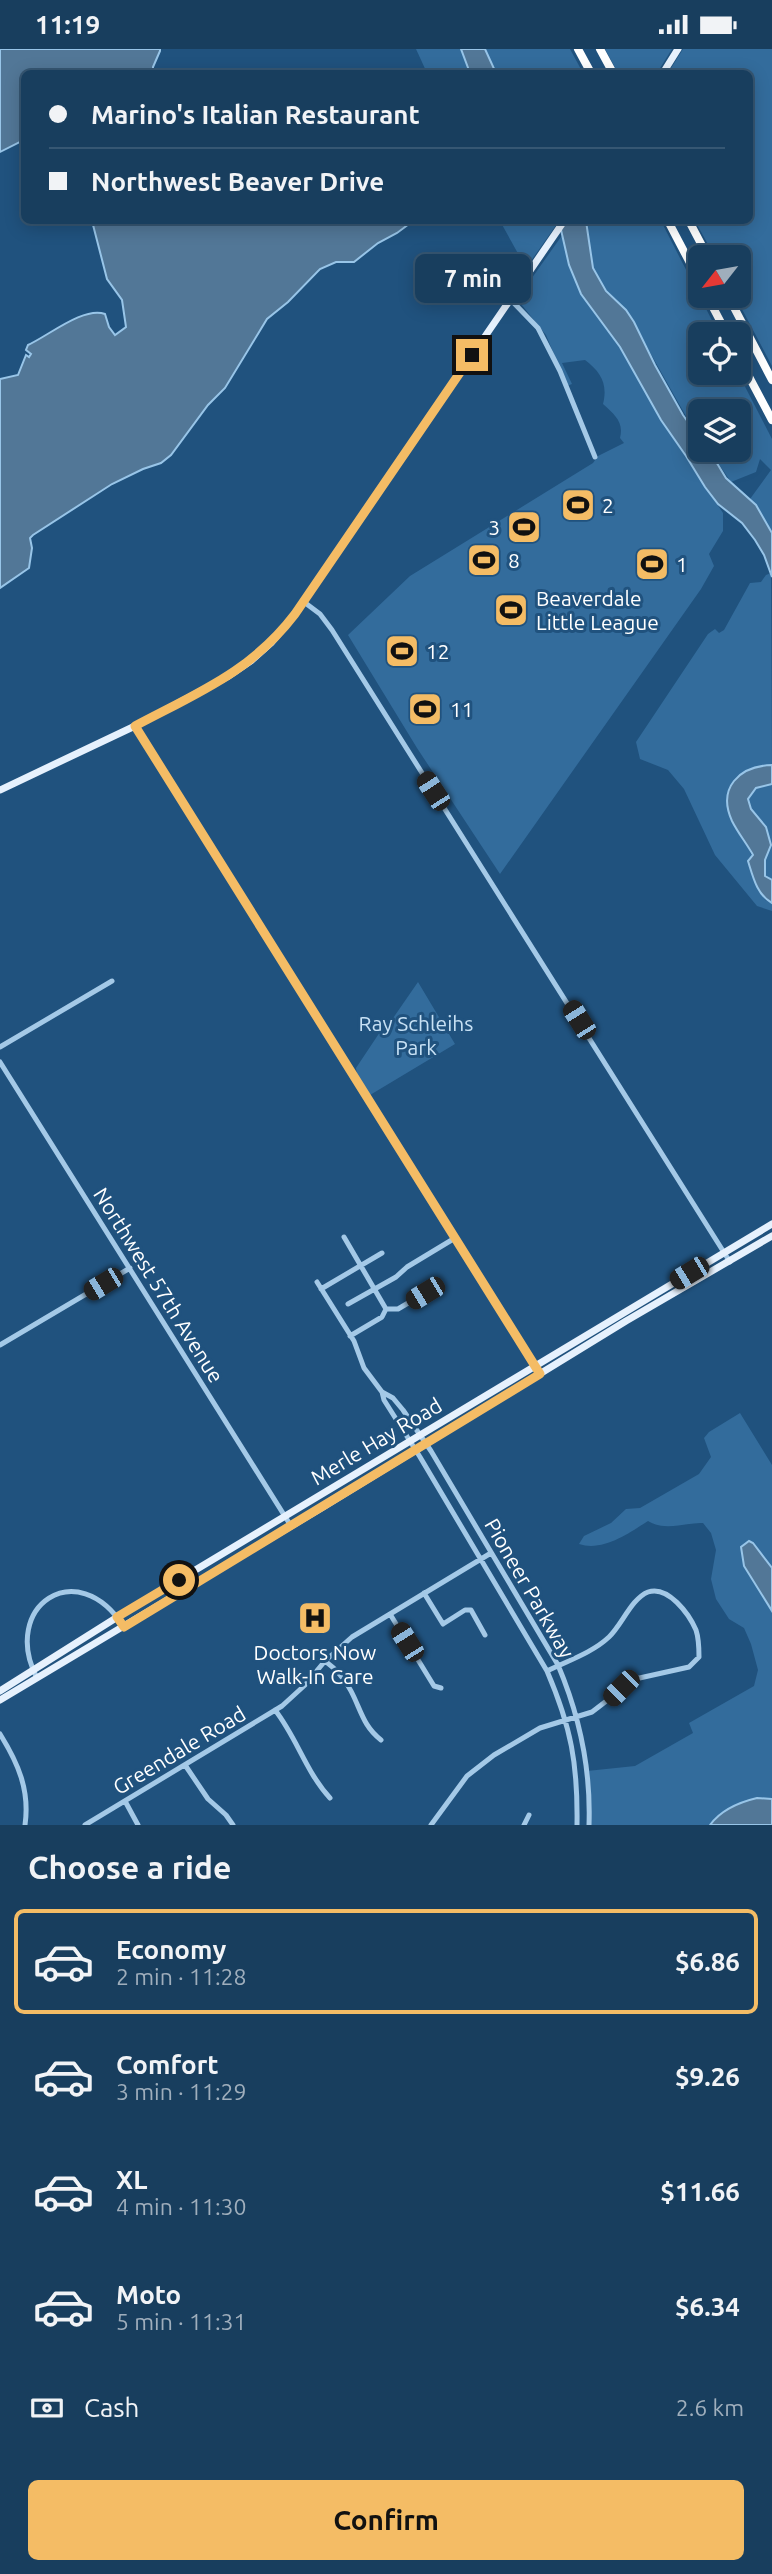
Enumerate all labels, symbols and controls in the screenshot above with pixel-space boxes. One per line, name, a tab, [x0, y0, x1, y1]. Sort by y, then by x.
text: 11:19	[35, 10, 100, 39]
text: Marino's Italian Restaurant	[91, 100, 420, 129]
text: Northwest Beaver Drive	[91, 167, 384, 196]
north arrow	[688, 245, 751, 308]
map controls	[688, 245, 751, 462]
callout: 7 min	[414, 253, 530, 303]
text: 7 min	[444, 266, 502, 291]
button: locate	[688, 322, 751, 385]
route end	[456, 339, 488, 371]
button: layers	[688, 399, 751, 462]
sports icon: 2	[559, 486, 597, 524]
place label: 2	[602, 493, 614, 517]
sports icon: 3	[505, 508, 543, 546]
place label: 3	[488, 515, 500, 539]
sports icon: 8	[465, 541, 503, 579]
sports icon: 1	[633, 545, 671, 583]
place label: 8	[508, 548, 520, 572]
place label: 1	[676, 552, 688, 576]
place label: Beaverdale Little League	[536, 586, 659, 634]
sports icon: Beaverdale Little League	[492, 591, 530, 629]
sports icon: 12	[383, 632, 421, 670]
place label: 12	[426, 639, 450, 663]
sports icon: 11	[406, 690, 444, 728]
place label: 11	[450, 697, 474, 721]
car	[413, 768, 454, 814]
car	[559, 997, 600, 1043]
park label: Ray Schleihs Park	[359, 1011, 473, 1059]
street label: Northwest 57th Avenue	[89, 1183, 229, 1387]
car	[666, 1253, 713, 1293]
car	[80, 1264, 127, 1304]
car	[402, 1273, 449, 1313]
street label: Merle Hay Road	[306, 1392, 446, 1490]
street label: Pioneer Parkway	[480, 1514, 580, 1662]
route start	[163, 1564, 195, 1596]
hospital icon: Doctors Now Walk-In Care	[296, 1599, 334, 1637]
car	[387, 1619, 428, 1665]
place label: Doctors Now Walk-In Care	[254, 1640, 376, 1688]
car	[599, 1666, 644, 1710]
street label: Greendale Road	[108, 1701, 250, 1799]
text: Choose a ride	[28, 1849, 231, 1885]
icon: car	[32, 1930, 95, 1993]
text: Economy	[116, 1935, 226, 1964]
text: $6.86	[675, 1947, 740, 1976]
text: 2 min · 11:28	[116, 1964, 247, 1989]
icon: car	[32, 2045, 95, 2108]
text: Comfort	[116, 2050, 219, 2079]
text: $9.26	[675, 2062, 740, 2091]
text: 3 min · 11:29	[116, 2079, 247, 2104]
icon: car	[32, 2160, 95, 2223]
text: XL	[116, 2165, 147, 2194]
text: $11.66	[660, 2177, 740, 2206]
text: 4 min · 11:30	[116, 2194, 247, 2219]
icon: car	[32, 2275, 95, 2338]
text: Moto	[116, 2280, 181, 2309]
text: $6.34	[675, 2292, 740, 2321]
text: 5 min · 11:31	[116, 2309, 247, 2334]
icon: cash	[28, 2389, 66, 2427]
text: Cash	[84, 2393, 139, 2422]
text: 2.6 km	[676, 2395, 744, 2420]
button: Confirm	[28, 2480, 744, 2560]

